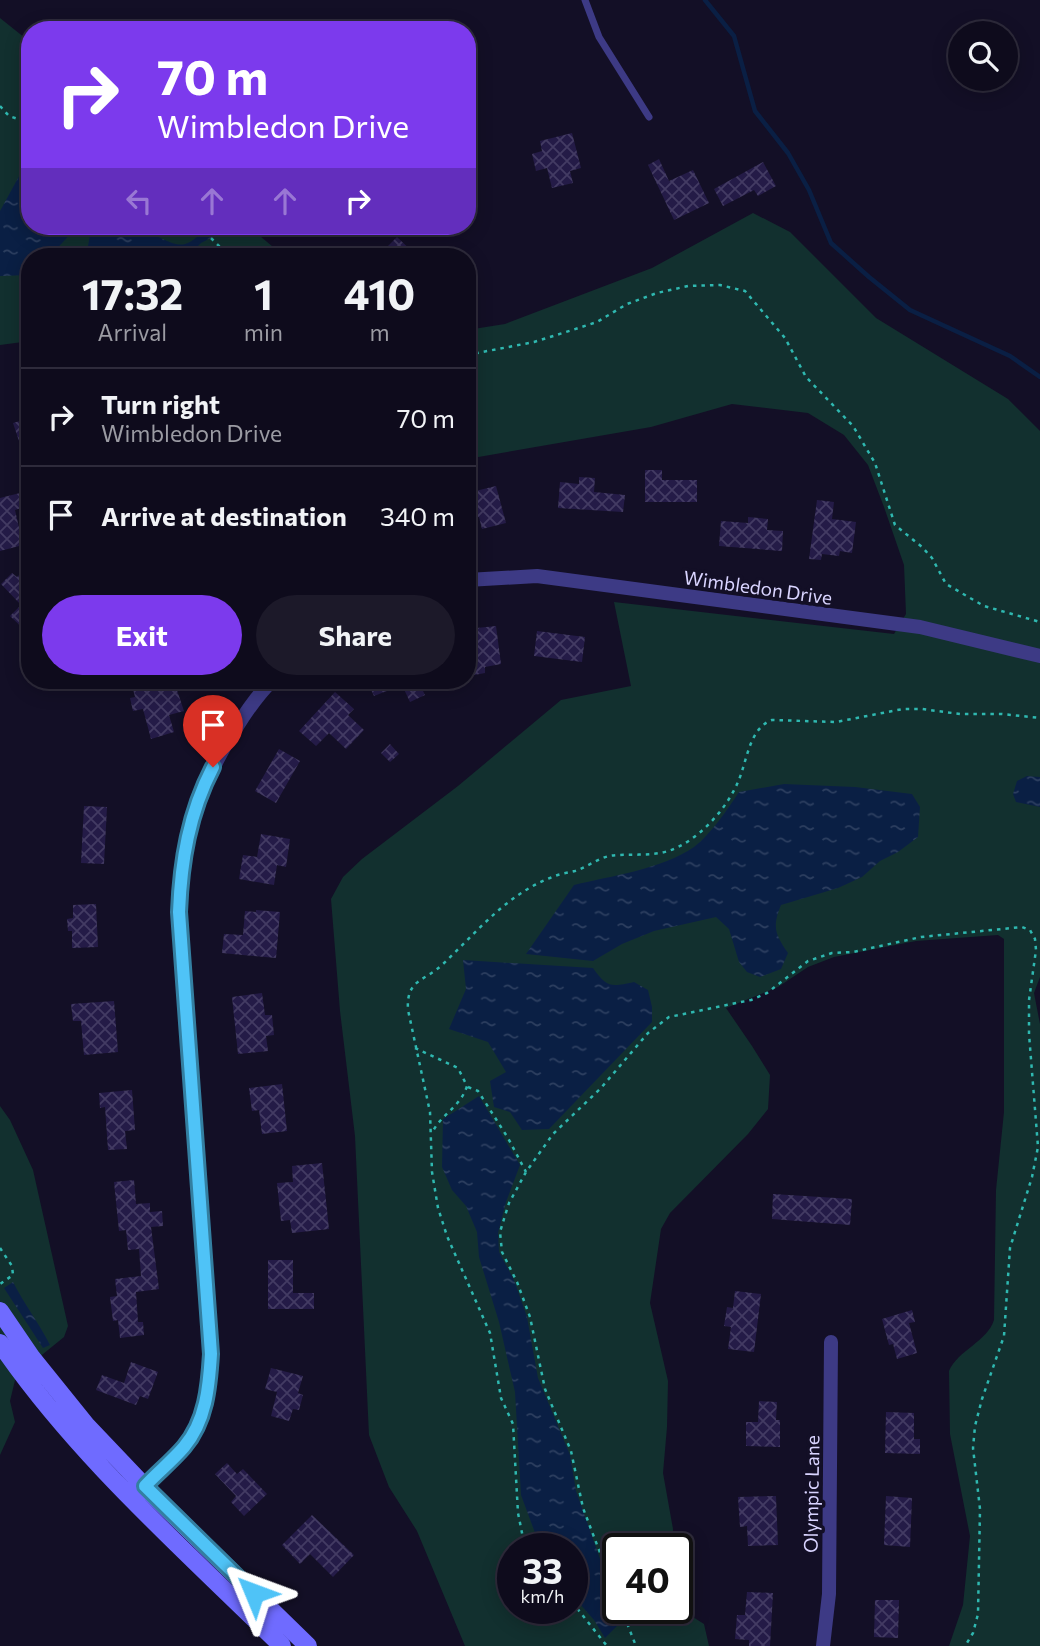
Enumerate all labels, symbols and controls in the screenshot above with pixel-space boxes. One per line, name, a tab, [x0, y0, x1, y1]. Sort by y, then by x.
map controls	[948, 21, 1018, 91]
button: search	[948, 21, 1018, 91]
text: 70 m	[157, 45, 268, 105]
icon: right	[42, 49, 133, 140]
text: Wimbledon Drive	[157, 105, 409, 145]
icon: left	[120, 182, 158, 220]
icon: ahead	[193, 182, 231, 220]
icon: ahead	[266, 182, 304, 220]
icon: right	[339, 182, 377, 220]
text: 17:32	[82, 267, 183, 319]
text: 1	[254, 267, 273, 319]
text: 410	[344, 267, 415, 319]
text: Arrival	[98, 318, 167, 346]
text: min	[244, 318, 283, 346]
text: m	[369, 318, 390, 346]
text: Turn right	[101, 388, 220, 419]
icon: right	[42, 398, 80, 436]
text: 70 m	[397, 402, 455, 433]
text: Wimbledon Drive	[101, 419, 282, 447]
icon: arrive	[42, 496, 80, 534]
text: Arrive at destination	[101, 500, 347, 531]
text: 340 m	[380, 500, 455, 531]
street label: Wimbledon Drive	[682, 565, 834, 609]
button: Exit	[42, 595, 242, 675]
button: Share	[256, 595, 455, 675]
pin	[183, 695, 243, 767]
icon: arrive	[194, 706, 232, 744]
street label: Olympic Lane	[798, 1435, 824, 1553]
speed limit sign: 40	[602, 1533, 693, 1624]
text: 33	[522, 1548, 563, 1591]
position arrow	[217, 1556, 291, 1630]
text: km/h	[521, 1585, 564, 1607]

